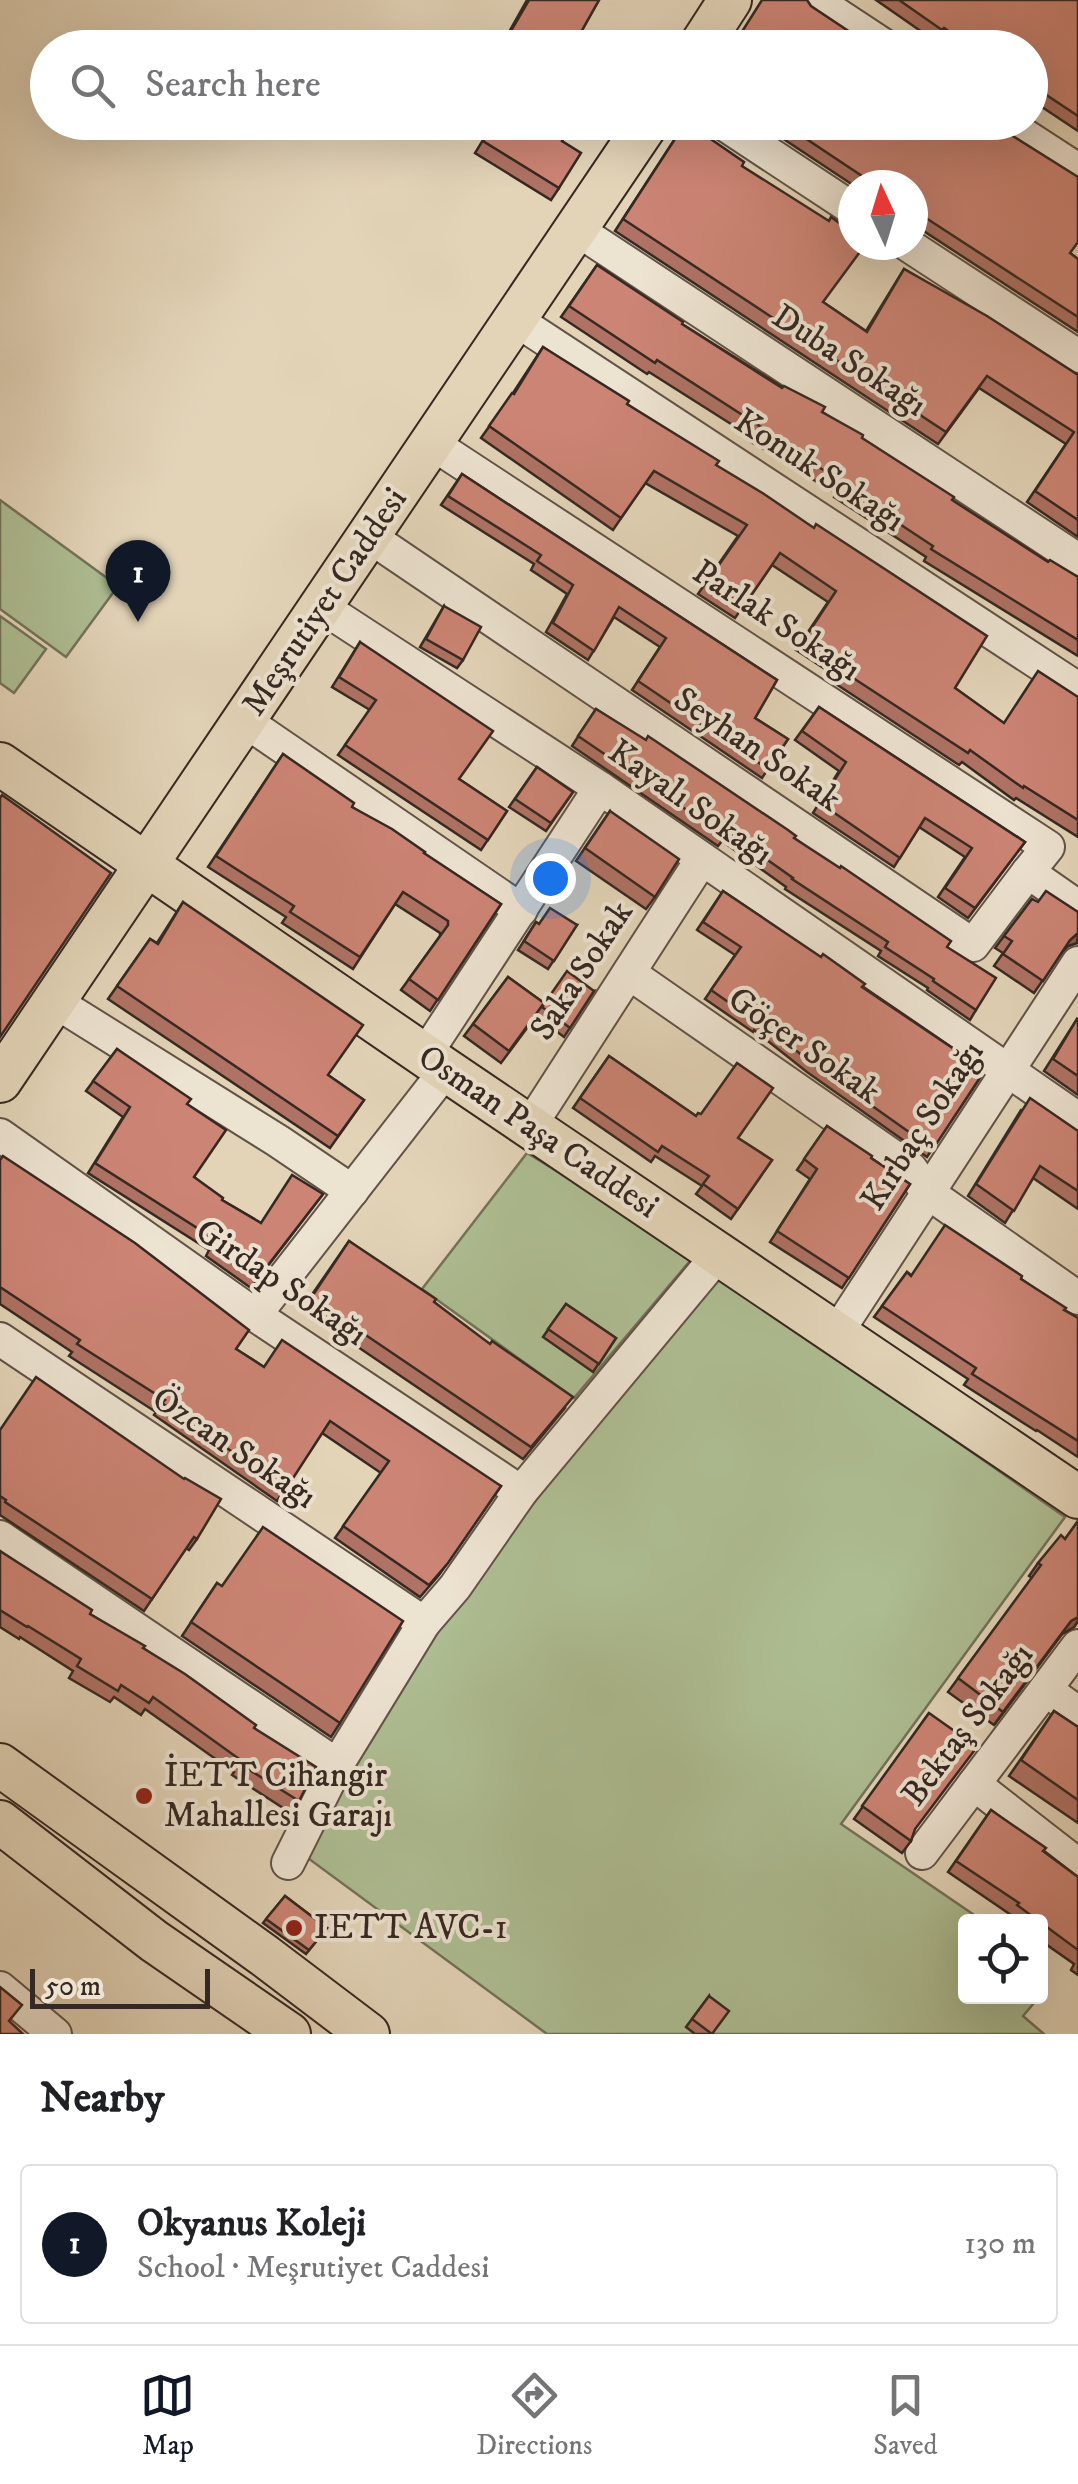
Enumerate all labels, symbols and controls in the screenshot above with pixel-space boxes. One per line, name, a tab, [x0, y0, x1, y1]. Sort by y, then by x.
search box	[30, 30, 1048, 140]
icon: search	[65, 58, 120, 113]
text: Search here	[145, 61, 321, 109]
north arrow	[838, 170, 928, 260]
street label: Duba Sokağı	[764, 295, 934, 427]
street label: Konuk Sokağı	[725, 400, 913, 542]
street label: Meşrutiyet Caddesi	[232, 479, 418, 725]
pin: 1	[106, 540, 170, 622]
street label: Parlak Sokağı	[684, 550, 868, 692]
street label: Seyhan Sokak	[665, 678, 849, 822]
street label: Kayalı Sokağı	[599, 730, 781, 876]
your location	[525, 853, 576, 904]
street label: Saka Sokak	[521, 893, 643, 1049]
street label: Göçer Sokak	[719, 977, 889, 1115]
street label: Kırbaç Sokağı	[852, 1033, 994, 1219]
street label: Osman Paşa Caddesi	[409, 1035, 667, 1229]
street label: Girdap Sokağı	[187, 1210, 375, 1356]
street label: Özcan Sokağı	[143, 1377, 325, 1519]
street label: Bektaş Sokağı	[892, 1635, 1044, 1815]
place label: İETT Cihangir Mahallesi Garajı	[164, 1753, 392, 1838]
marker: İETT Cihangir Mahallesi Garajı	[133, 1785, 155, 1807]
place label: IETT AVC-1	[314, 1906, 508, 1950]
map controls	[958, 1914, 1048, 2004]
button: locate	[958, 1914, 1048, 2004]
marker: IETT AVC-1	[283, 1917, 305, 1939]
scale bar	[30, 1964, 210, 2008]
text: 50 m	[45, 1969, 101, 2004]
text: Nearby	[40, 2073, 164, 2125]
text: Okyanus Koleji	[137, 2200, 366, 2248]
text: 1	[69, 2224, 80, 2264]
text: 130 m	[964, 2224, 1036, 2264]
text: School · Meşrutiyet Caddesi	[137, 2248, 489, 2288]
tab: Map	[140, 2368, 195, 2463]
tab: Directions	[476, 2368, 592, 2463]
tab: Saved	[873, 2368, 938, 2463]

